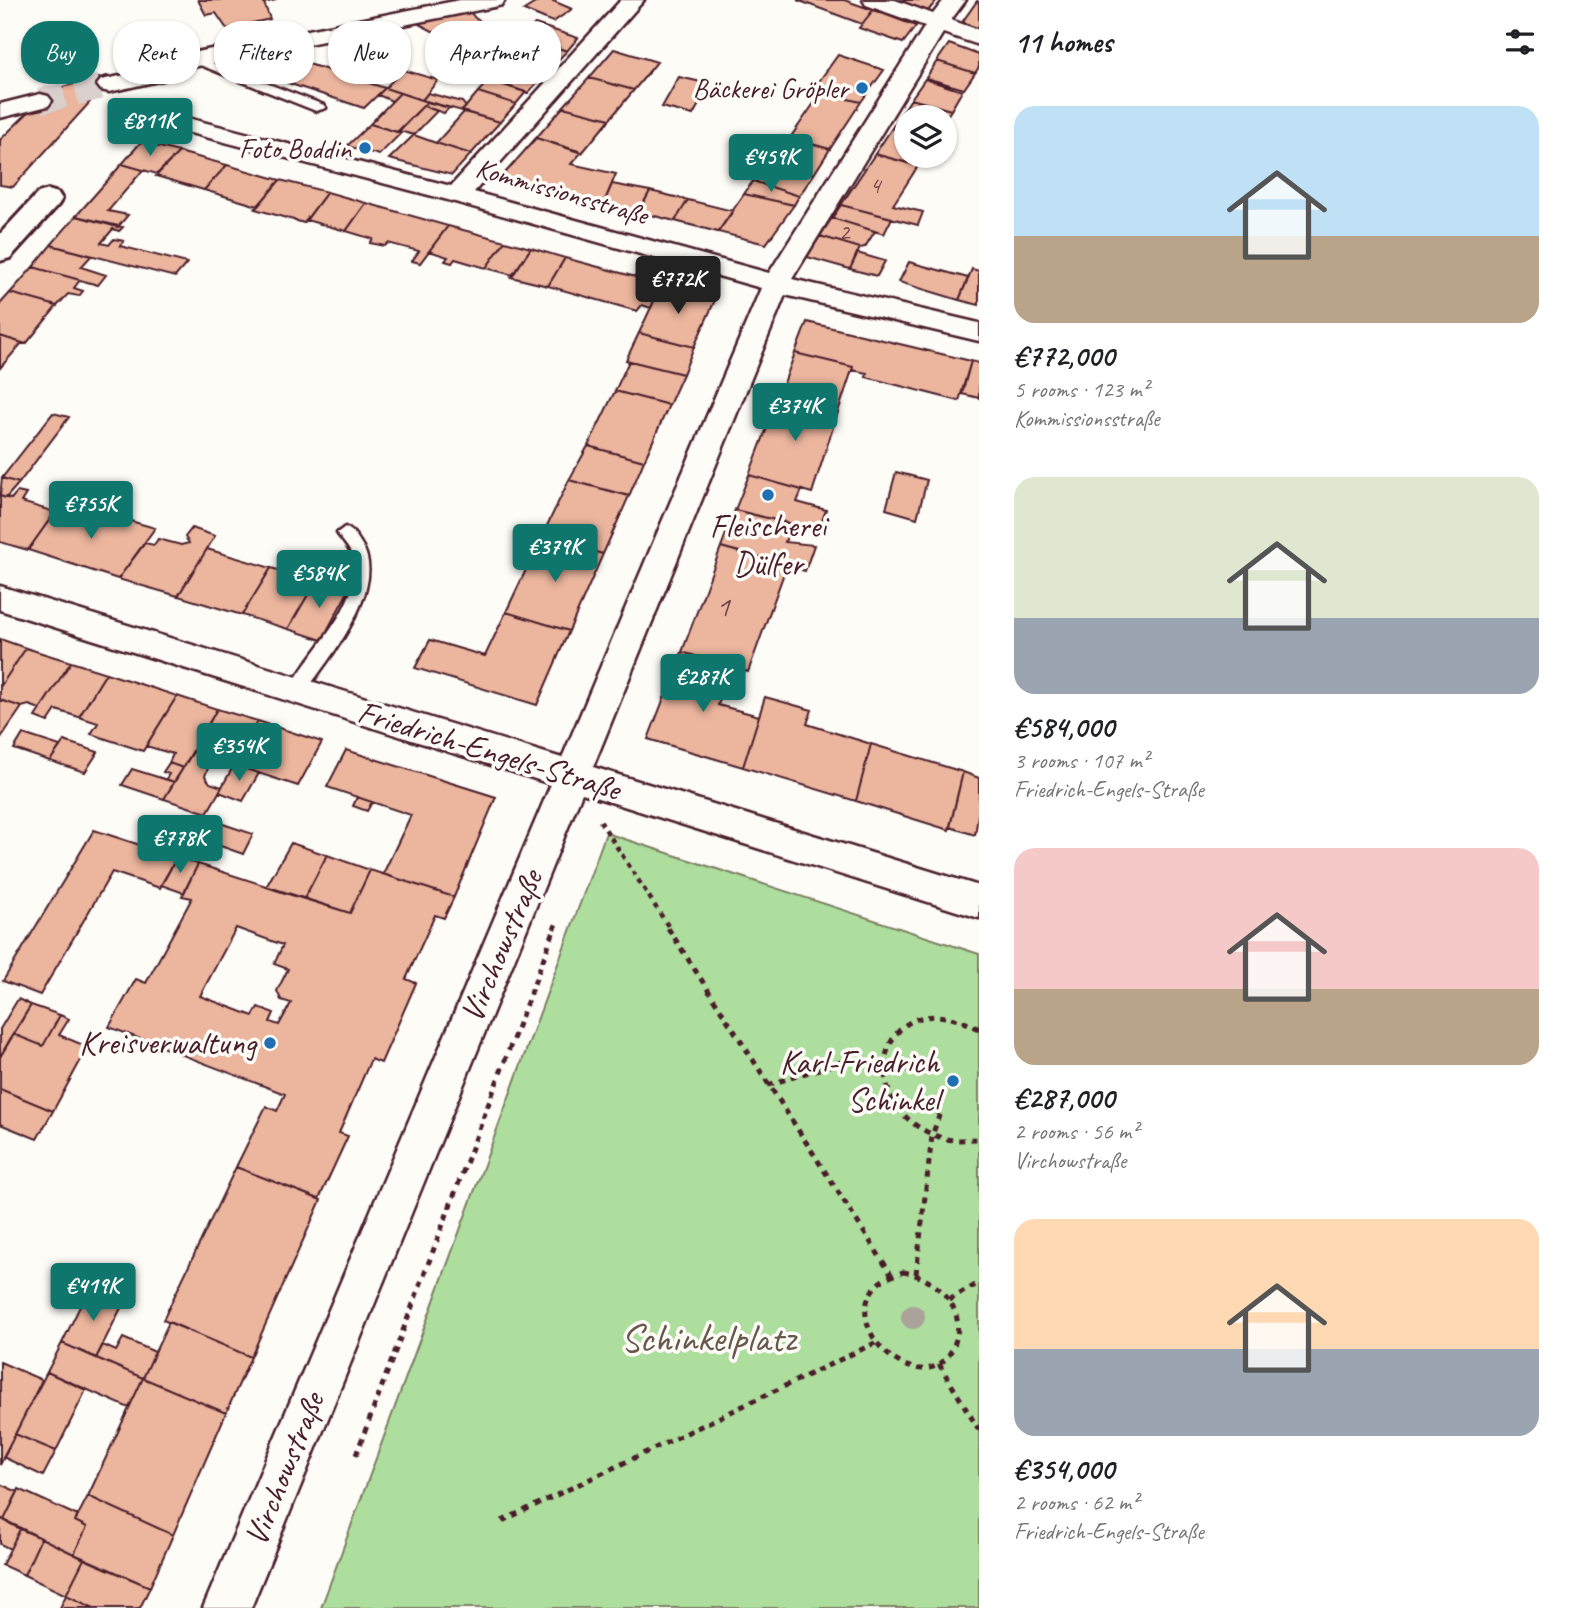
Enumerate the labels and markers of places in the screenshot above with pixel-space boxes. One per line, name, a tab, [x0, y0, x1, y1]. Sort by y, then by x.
place label: Bäckerei Gröpler	[693, 71, 850, 106]
marker: Bäckerei Gröpler	[854, 80, 870, 96]
pin: €811K	[101, 99, 199, 158]
place label: Foto Boddin	[239, 131, 352, 166]
pin: €459K	[722, 134, 820, 194]
marker: Foto Boddin	[357, 140, 373, 156]
pin: €772K	[629, 256, 727, 316]
pin: €374K	[746, 384, 844, 443]
pin: €755K	[42, 482, 140, 541]
marker: Fleischerei Dülfer	[760, 487, 776, 503]
place label: Fleischerei Dülfer	[710, 505, 830, 585]
pin: €379K	[506, 524, 604, 584]
pin: €584K	[270, 550, 368, 610]
pin: €287K	[654, 654, 752, 714]
pin: €354K	[190, 724, 288, 783]
pin: €778K	[131, 816, 229, 875]
place label: Kreisverwaltung	[79, 1022, 258, 1064]
marker: Kreisverwaltung	[262, 1035, 278, 1051]
place label: Karl-Friedrich Schinkel	[780, 1041, 944, 1121]
marker: Karl-Friedrich Schinkel	[945, 1073, 961, 1089]
pin: €419K	[44, 1264, 142, 1323]

